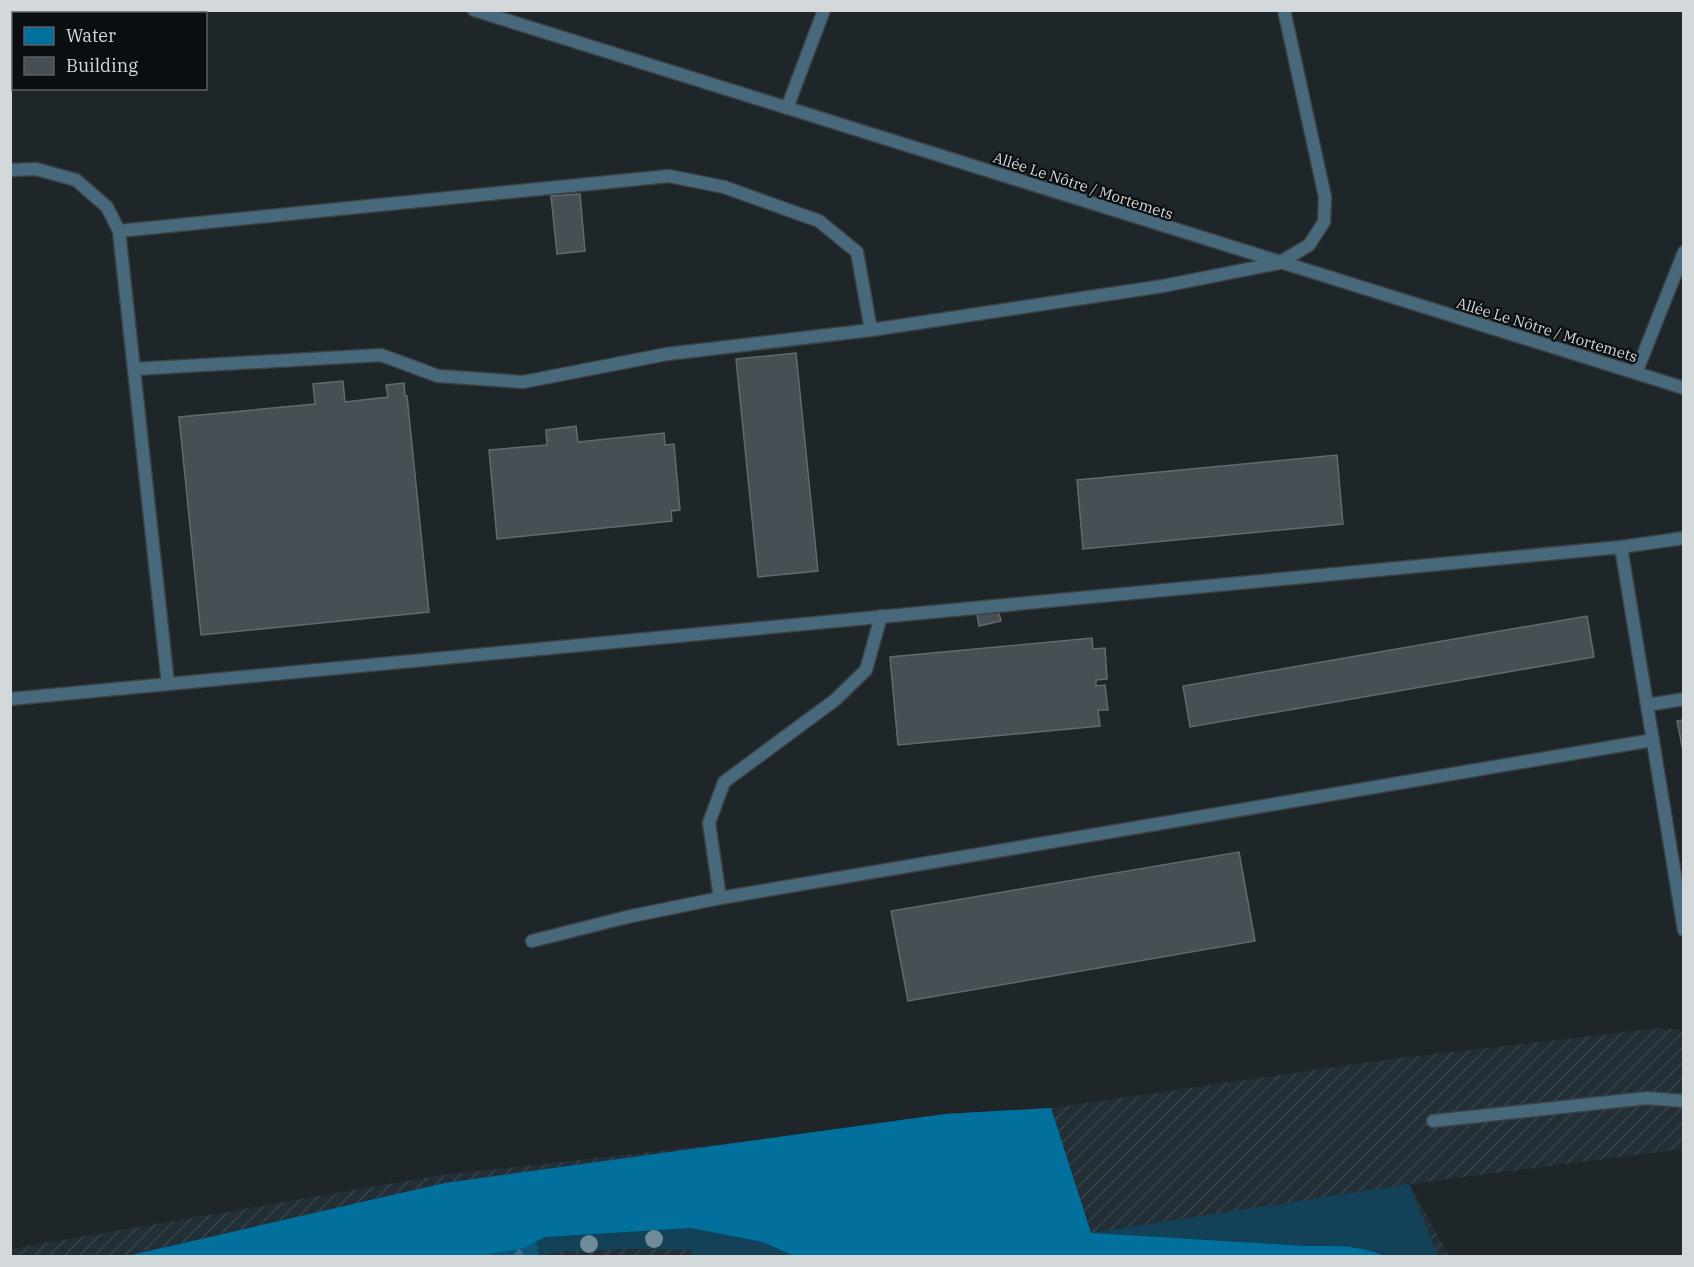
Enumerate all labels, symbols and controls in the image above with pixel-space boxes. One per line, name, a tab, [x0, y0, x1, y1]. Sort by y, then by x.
legend	[12, 12, 207, 90]
text: Water	[66, 24, 116, 47]
text: Building	[66, 54, 138, 77]
street label: Allée Le Nôtre / Mortemets	[991, 147, 1176, 224]
street label: Allée Le Nôtre / Mortemets	[1454, 293, 1640, 366]

